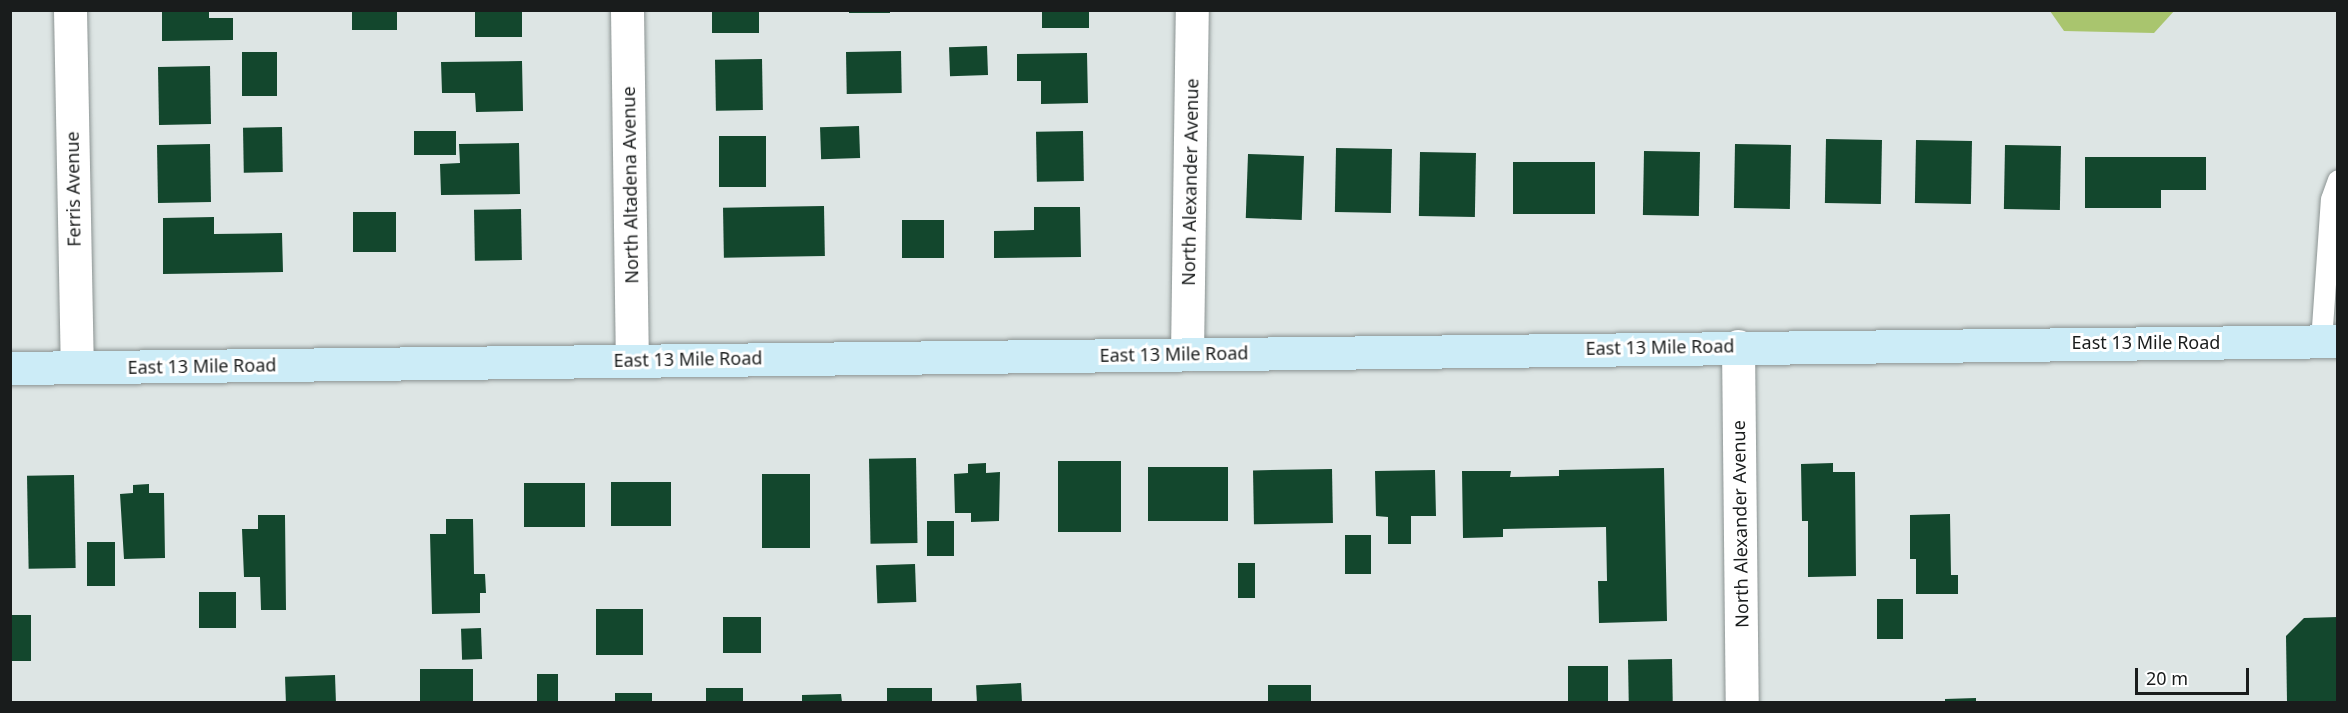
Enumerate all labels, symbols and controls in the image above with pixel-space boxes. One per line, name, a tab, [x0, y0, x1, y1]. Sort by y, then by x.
street label: North Alexander Avenue	[1177, 78, 1203, 286]
street label: North Altadena Avenue	[617, 86, 643, 284]
street label: Ferris Avenue	[61, 131, 85, 247]
street label: East 13 Mile Road	[2072, 331, 2220, 353]
street label: East 13 Mile Road	[1585, 335, 1735, 359]
street label: East 13 Mile Road	[1099, 342, 1249, 366]
street label: East 13 Mile Road	[613, 347, 763, 371]
street label: East 13 Mile Road	[127, 354, 277, 378]
street label: North Alexander Avenue	[1727, 420, 1753, 628]
scale bar	[2138, 656, 2252, 694]
text: 20 m	[2146, 666, 2188, 690]

